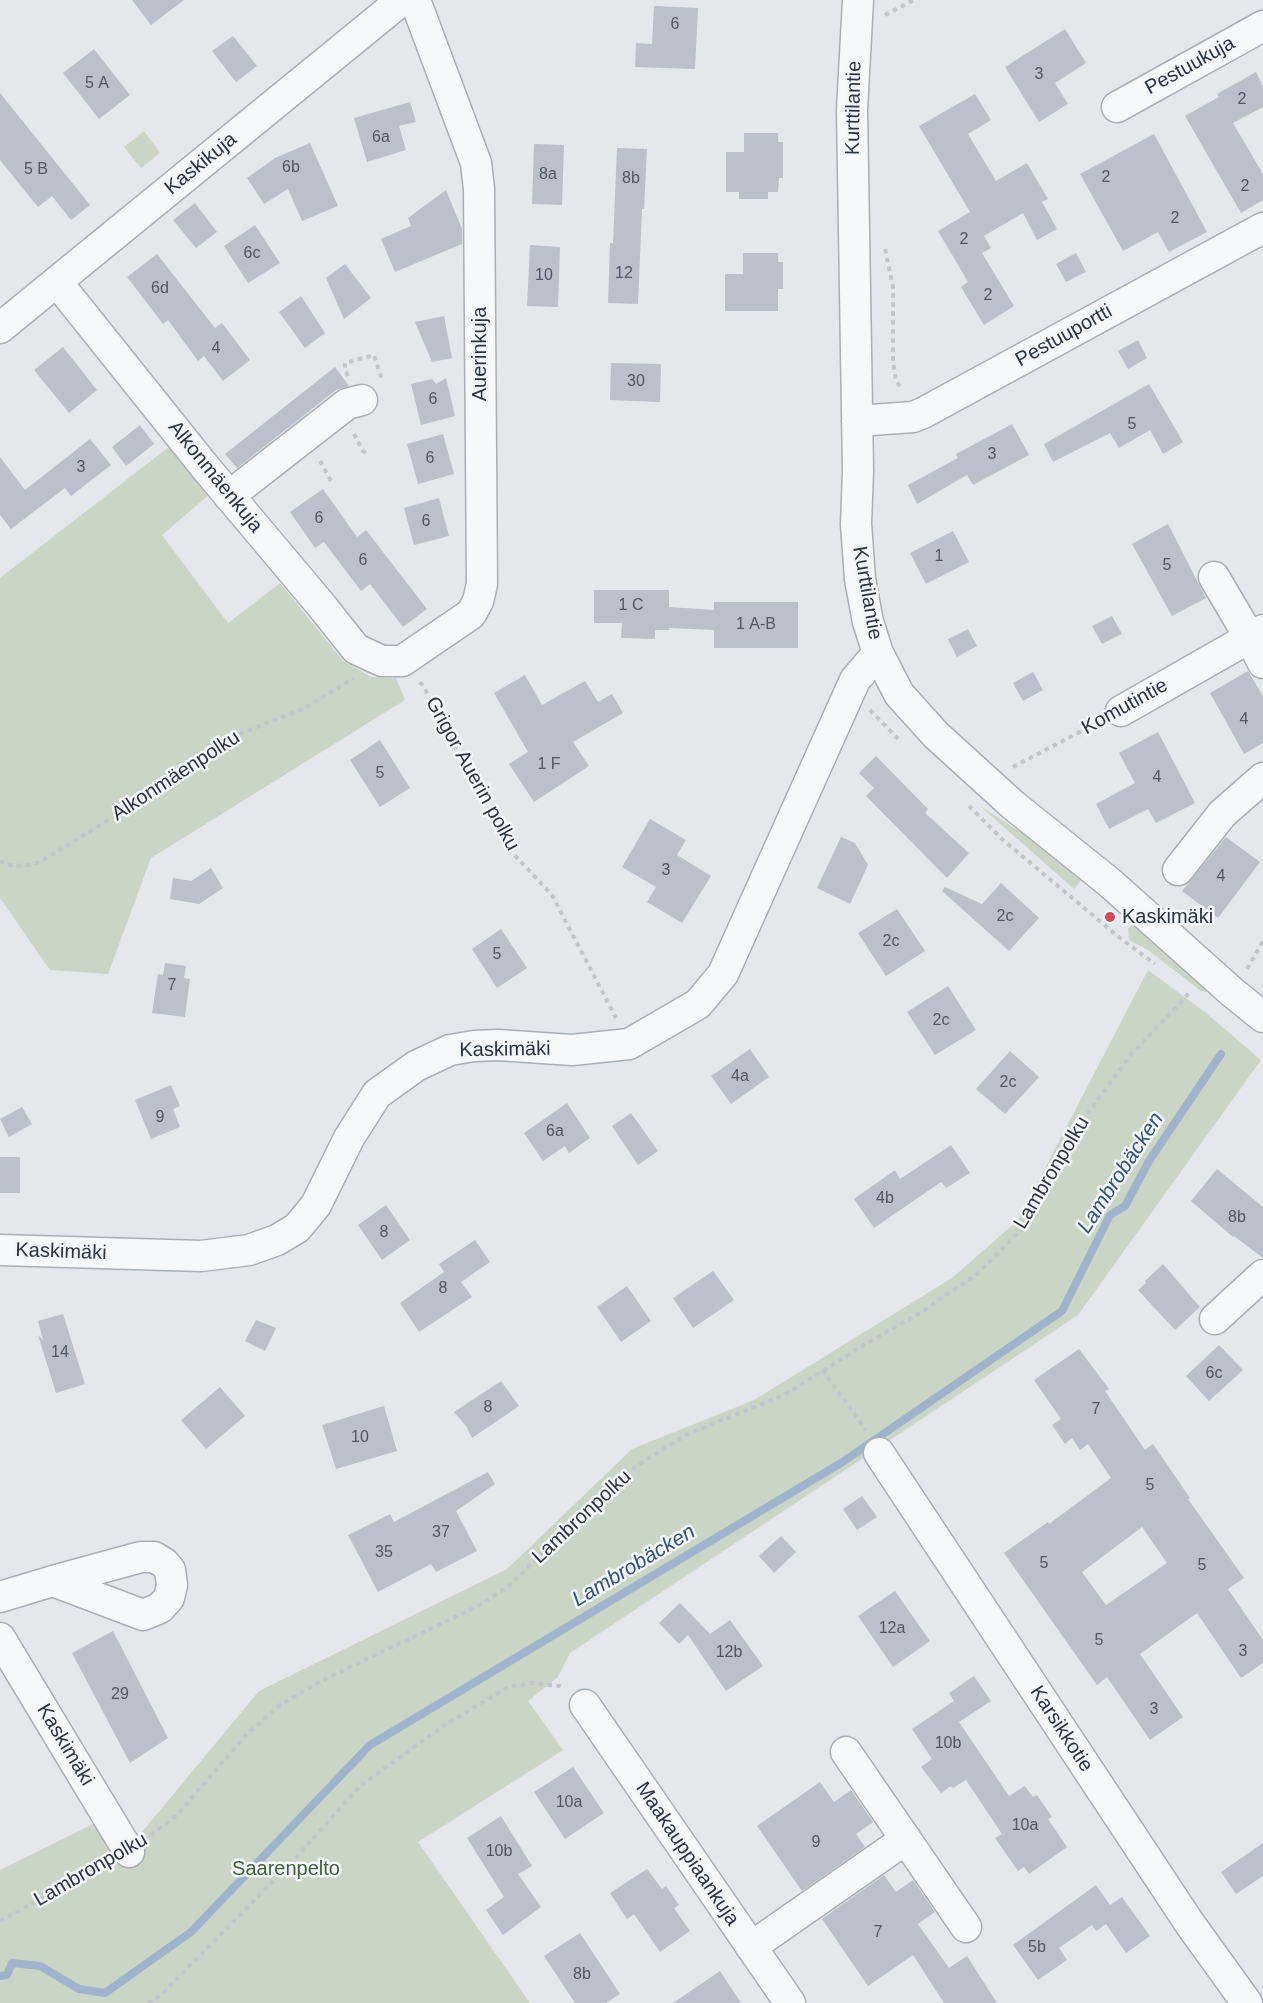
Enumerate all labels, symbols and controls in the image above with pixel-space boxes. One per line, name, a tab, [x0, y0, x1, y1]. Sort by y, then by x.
house number: 6	[671, 15, 679, 35]
street label: Pestuukuja	[1141, 32, 1239, 100]
street label: Kurttilantie	[841, 61, 867, 155]
house number: 3	[1035, 65, 1043, 85]
house number: 5 A	[85, 74, 109, 94]
house number: 2	[1238, 90, 1246, 110]
street label: Kaskikuja	[160, 128, 242, 200]
house number: 6a	[372, 128, 390, 148]
house number: 6b	[282, 158, 300, 178]
house number: 5 B	[24, 160, 48, 180]
house number: 8a	[539, 165, 557, 185]
house number: 2	[1102, 168, 1110, 188]
house number: 8b	[622, 169, 640, 189]
house number: 2	[1241, 177, 1249, 197]
house number: 2	[1171, 209, 1179, 229]
house number: 2	[960, 230, 968, 250]
house number: 6c	[244, 244, 260, 264]
house number: 12	[615, 264, 633, 284]
house number: 10	[535, 266, 553, 286]
house number: 6d	[151, 279, 169, 299]
house number: 2	[984, 286, 992, 306]
street label: Pestuuportti	[1012, 300, 1116, 372]
street label: Auerinkuja	[468, 307, 492, 401]
house number: 4	[212, 339, 220, 359]
house number: 30	[627, 372, 645, 392]
house number: 6	[429, 390, 437, 410]
house number: 5	[1128, 415, 1136, 435]
street label: Alkonmäenkuja	[163, 416, 267, 538]
house number: 3	[988, 445, 996, 465]
house number: 6	[426, 449, 434, 469]
house number: 3	[77, 458, 85, 478]
house number: 6	[315, 509, 323, 529]
house number: 6	[422, 512, 430, 532]
street label: Kurttilantie	[847, 544, 887, 642]
house number: 1	[935, 547, 943, 567]
house number: 6	[359, 551, 367, 571]
house number: 5	[1163, 556, 1171, 576]
house number: 1 C	[619, 596, 643, 616]
house number: 1 A-B	[736, 615, 776, 635]
street label: Komutintie	[1078, 674, 1172, 740]
street label: Grigor Auerin polku	[420, 693, 524, 855]
house number: 4	[1240, 710, 1248, 730]
street label: Alkonmäenpolku	[107, 726, 245, 826]
house number: 1 F	[537, 755, 561, 775]
house number: 5	[376, 764, 384, 784]
house number: 4	[1153, 768, 1161, 788]
house number: 3	[662, 861, 670, 881]
house number: 4	[1217, 867, 1225, 887]
place label: Kaskimäki	[1122, 905, 1213, 929]
house number: 2c	[997, 907, 1013, 927]
marker: Kaskimäki	[1103, 910, 1117, 924]
house number: 2c	[883, 932, 899, 952]
house number: 5	[493, 945, 501, 965]
house number: 7	[168, 976, 176, 996]
house number: 2c	[933, 1011, 949, 1031]
street label: Kaskimäki	[459, 1037, 551, 1063]
house number: 4a	[731, 1067, 749, 1087]
house number: 2c	[1000, 1073, 1016, 1093]
house number: 9	[156, 1108, 164, 1128]
water label: Lambrobäcken	[1073, 1108, 1169, 1238]
street label: Lambronpolku	[1009, 1112, 1095, 1234]
house number: 6a	[546, 1122, 564, 1142]
house number: 4b	[876, 1189, 894, 1209]
house number: 8b	[1228, 1208, 1246, 1228]
house number: 8	[380, 1223, 388, 1243]
street label: Kaskimäki	[15, 1238, 107, 1266]
house number: 8	[439, 1279, 447, 1299]
house number: 14	[51, 1343, 69, 1363]
house number: 6c	[1206, 1364, 1222, 1384]
house number: 8	[484, 1398, 492, 1418]
house number: 7	[1092, 1400, 1100, 1420]
house number: 10	[351, 1428, 369, 1448]
street label: Lambronpolku	[527, 1465, 637, 1569]
house number: 5	[1146, 1476, 1154, 1496]
water label: Lambrobäcken	[568, 1519, 700, 1613]
house number: 37	[432, 1523, 450, 1543]
house number: 35	[375, 1543, 393, 1563]
house number: 5	[1040, 1554, 1048, 1574]
house number: 5	[1198, 1556, 1206, 1576]
house number: 12a	[879, 1619, 905, 1639]
house number: 5	[1095, 1631, 1103, 1651]
house number: 3	[1239, 1642, 1247, 1662]
house number: 12b	[716, 1643, 742, 1663]
street label: Karsikkotie	[1024, 1681, 1098, 1777]
house number: 29	[111, 1685, 129, 1705]
street label: Kaskimäki	[31, 1700, 99, 1790]
house number: 3	[1150, 1700, 1158, 1720]
house number: 10b	[935, 1734, 961, 1754]
street label: Maakauppiaankuja	[630, 1778, 744, 1930]
house number: 10a	[556, 1793, 582, 1813]
house number: 10a	[1012, 1816, 1038, 1836]
street label: Lambronpolku	[30, 1828, 152, 1912]
house number: 9	[812, 1833, 820, 1853]
house number: 10b	[486, 1842, 512, 1862]
park label: Saarenpelto	[232, 1857, 340, 1881]
house number: 7	[874, 1923, 882, 1943]
house number: 5b	[1028, 1938, 1046, 1958]
house number: 8b	[573, 1965, 591, 1985]

